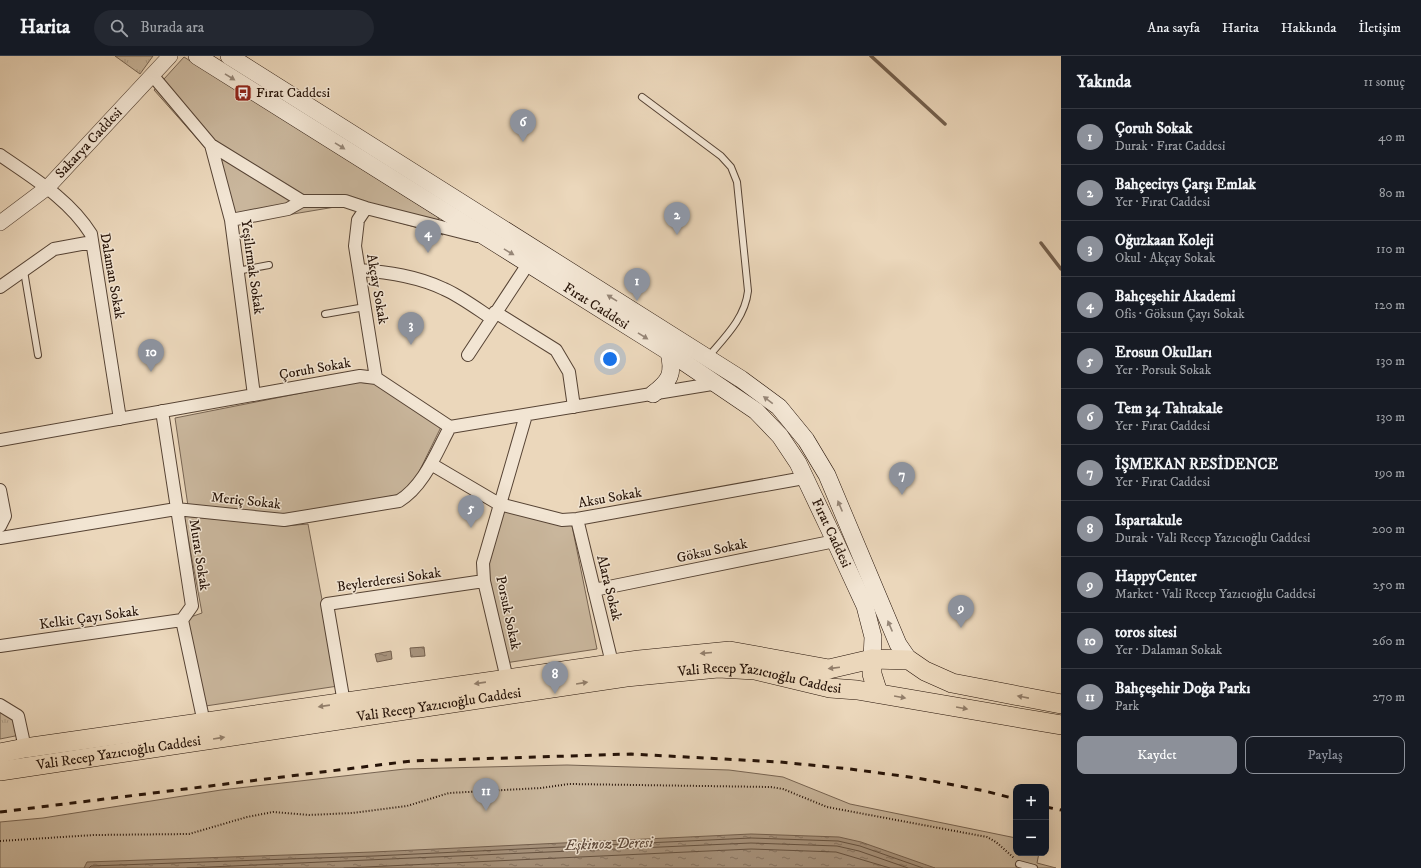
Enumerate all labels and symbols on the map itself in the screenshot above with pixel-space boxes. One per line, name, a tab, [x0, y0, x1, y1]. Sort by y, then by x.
one-way arrow	[225, 73, 235, 81]
bus stop icon: Fırat Caddesi	[233, 83, 253, 103]
place label: Fırat Caddesi	[256, 84, 331, 102]
street label: Sakarya Caddesi	[51, 104, 127, 182]
pin: 6	[510, 109, 536, 142]
one-way arrow	[335, 142, 345, 150]
pin: 2	[664, 202, 690, 235]
street label: Yeşilırmak Sokak	[236, 219, 268, 316]
pin: 4	[415, 220, 441, 253]
street label: Dalaman Sokak	[96, 231, 128, 321]
one-way arrow	[503, 249, 515, 256]
street label: Akçay Sokak	[362, 252, 392, 326]
pin: 1	[624, 268, 650, 301]
street label: Fırat Caddesi	[560, 279, 633, 334]
one-way arrow	[607, 294, 617, 302]
pin: 3	[398, 312, 424, 345]
one-way arrow	[638, 332, 649, 340]
pin: 10	[138, 339, 164, 372]
your location	[600, 349, 620, 369]
street label: Çoruh Sokak	[278, 354, 352, 384]
one-way arrow	[763, 395, 774, 404]
pin: 7	[889, 462, 915, 495]
street label: Aksu Sokak	[577, 484, 643, 512]
street label: Meriç Sokak	[210, 488, 282, 514]
pin: 5	[458, 495, 484, 528]
street label: Fırat Caddesi	[807, 496, 855, 571]
one-way arrow	[837, 500, 843, 512]
street label: Murat Sokak	[184, 518, 214, 592]
street label: Göksu Sokak	[675, 535, 749, 567]
street label: Alara Sokak	[592, 553, 626, 623]
street label: Beylerderesi Sokak	[336, 564, 442, 596]
street label: Porsuk Sokak	[491, 574, 525, 652]
pin: 9	[948, 595, 974, 628]
street label: Kelkit Çayı Sokak	[38, 602, 140, 634]
one-way arrow	[887, 619, 893, 631]
one-way arrow	[700, 649, 712, 656]
street label: Vali Recep Yazıcıoğlu Caddesi	[676, 659, 842, 698]
pin: 8	[542, 661, 568, 694]
one-way arrow	[828, 665, 840, 671]
one-way arrow	[474, 680, 486, 686]
one-way arrow	[576, 680, 589, 686]
street label: Vali Recep Yazıcıoğlu Caddesi	[355, 684, 523, 726]
one-way arrow	[894, 694, 907, 700]
one-way arrow	[1017, 694, 1029, 700]
one-way arrow	[318, 703, 330, 709]
one-way arrow	[956, 705, 968, 711]
street label: Vali Recep Yazıcıoğlu Caddesi	[34, 732, 202, 775]
one-way arrow	[212, 735, 225, 741]
pin: 11	[473, 778, 499, 811]
water label: Eşkinoz Deresi	[564, 833, 654, 855]

